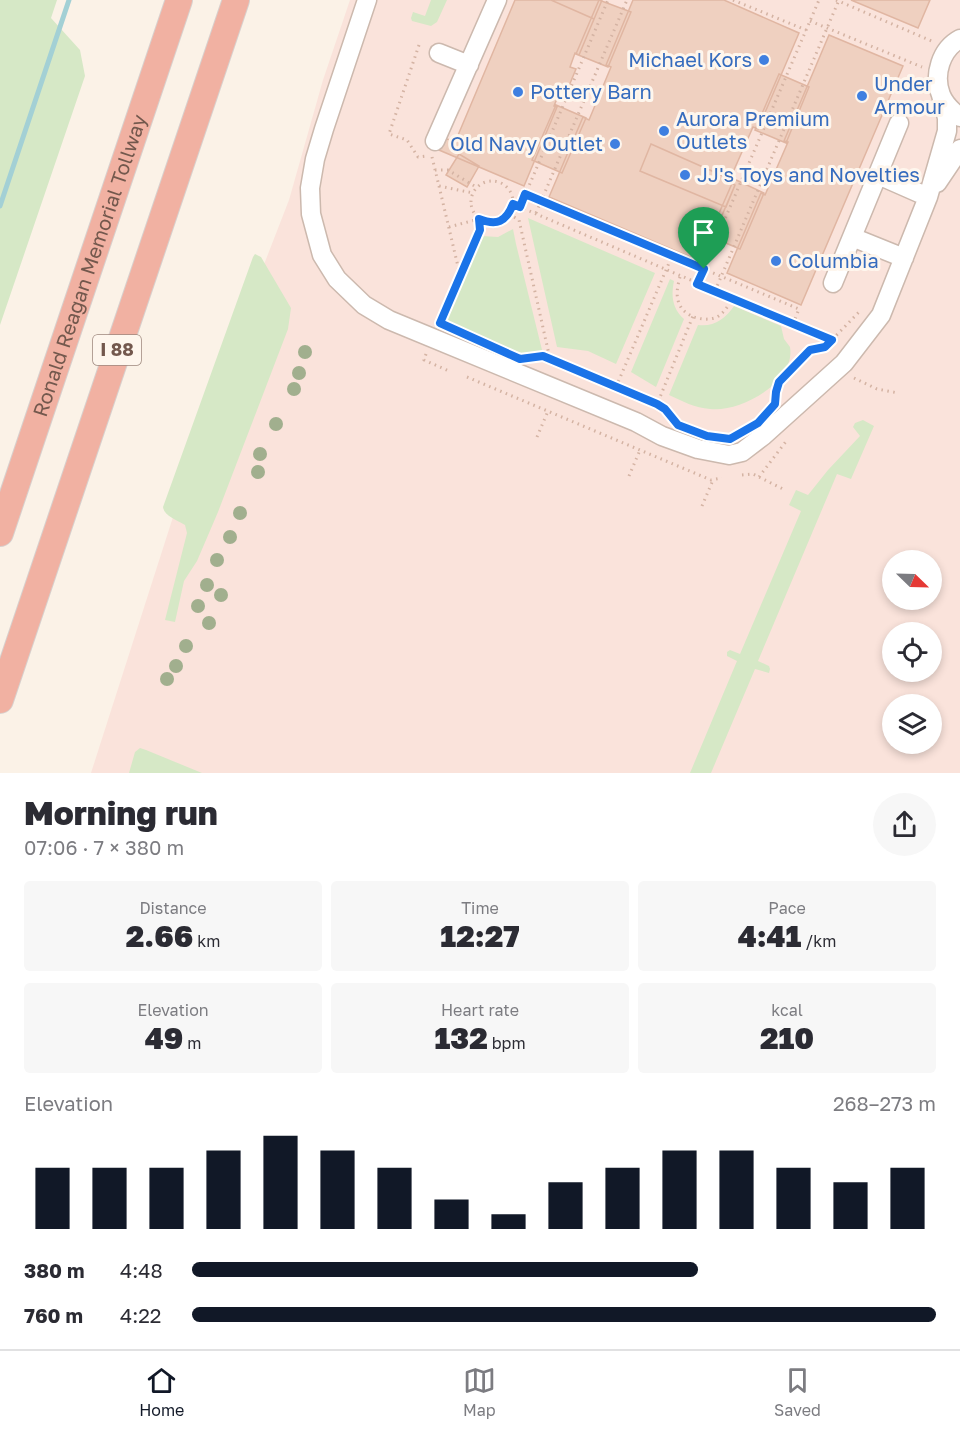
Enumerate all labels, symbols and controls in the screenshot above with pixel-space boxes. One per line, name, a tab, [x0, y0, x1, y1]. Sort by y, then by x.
place label: Michael Kors	[628, 47, 752, 71]
marker: Michael Kors	[757, 53, 771, 67]
place label: Under Armour	[874, 71, 945, 118]
place label: Pottery Barn	[530, 79, 652, 103]
marker: Pottery Barn	[511, 85, 525, 99]
marker: Under Armour	[855, 89, 869, 103]
place label: Aurora Premium Outlets	[676, 106, 830, 153]
street label: Ronald Reagan Memorial Tollway	[27, 111, 151, 420]
marker: Aurora Premium Outlets	[657, 124, 671, 138]
place label: Old Navy Outlet	[450, 131, 603, 155]
marker: Old Navy Outlet	[608, 137, 622, 151]
place label: JJ's Toys and Novelties	[697, 162, 920, 186]
marker: JJ's Toys and Novelties	[678, 168, 692, 182]
pin	[678, 207, 729, 269]
icon: arrive	[687, 216, 720, 249]
place label: Columbia	[788, 248, 879, 272]
marker: Columbia	[769, 254, 783, 268]
road number: I 88	[93, 335, 141, 365]
north arrow	[882, 550, 942, 610]
map controls	[882, 550, 942, 754]
button: locate	[882, 622, 942, 682]
button: layers	[882, 694, 942, 754]
text: Morning run	[24, 793, 218, 832]
button: share	[873, 793, 936, 856]
text: 07:06 · 7 × 380 m	[24, 835, 184, 859]
text: Distance	[139, 898, 207, 918]
text: Time	[461, 898, 499, 918]
text: Pace	[768, 898, 806, 918]
text: 2.66	[126, 918, 193, 954]
text: 12:27	[440, 918, 520, 954]
text: 4:41	[738, 918, 801, 954]
text: km	[193, 931, 220, 951]
text: /km	[801, 931, 836, 951]
text: Elevation	[137, 1000, 209, 1020]
text: Heart rate	[441, 1000, 519, 1020]
text: kcal	[771, 1000, 803, 1020]
text: 49	[145, 1020, 183, 1056]
text: 132	[434, 1020, 488, 1056]
text: 210	[760, 1020, 814, 1056]
text: m	[183, 1033, 201, 1053]
text: bpm	[488, 1033, 526, 1053]
text: Elevation	[24, 1091, 113, 1115]
text: 268–273 m	[833, 1091, 936, 1115]
text: 380 m	[24, 1258, 85, 1282]
text: 4:48	[120, 1258, 163, 1282]
text: 760 m	[24, 1303, 83, 1327]
text: 4:22	[120, 1303, 161, 1327]
tab: Home	[139, 1364, 184, 1420]
tab: Map	[463, 1364, 496, 1420]
tab: Saved	[774, 1364, 821, 1420]

